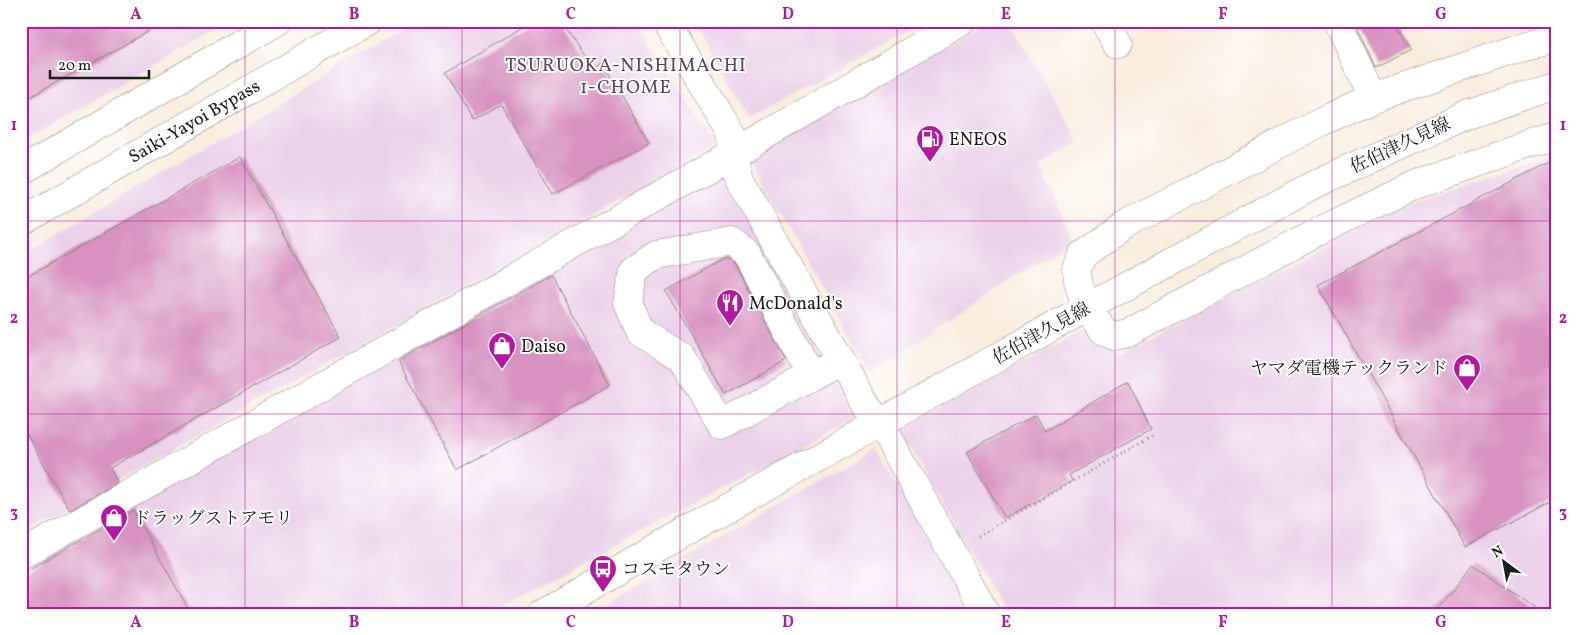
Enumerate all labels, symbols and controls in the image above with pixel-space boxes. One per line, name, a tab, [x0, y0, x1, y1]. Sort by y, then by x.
text: A	[130, 4, 142, 26]
text: B	[349, 4, 360, 26]
text: C	[566, 4, 576, 26]
text: D	[782, 4, 794, 26]
text: E	[1001, 4, 1011, 26]
text: F	[1218, 4, 1228, 26]
text: G	[1435, 4, 1447, 26]
scale bar	[50, 48, 149, 80]
district label: TSURUOKA-NISHIMACHI 1-CHOME	[505, 53, 747, 101]
text: 20 m	[58, 56, 91, 77]
street label: Saiki-Yayoi Bypass	[124, 74, 265, 170]
street label: 佐伯津久見線	[1346, 112, 1455, 181]
text: 1	[11, 115, 17, 137]
text: 1	[1560, 115, 1566, 137]
fuel station icon: ENEOS	[915, 124, 945, 163]
place label: ENEOS	[949, 128, 1007, 153]
restaurant icon: McDonald's	[715, 288, 745, 327]
place label: McDonald's	[749, 292, 843, 317]
street label: 佐伯津久見線	[988, 297, 1095, 371]
text: 2	[10, 308, 18, 330]
text: 2	[1559, 308, 1567, 330]
shop icon: Daiso	[487, 331, 517, 370]
place label: Daiso	[521, 335, 566, 360]
shop icon: ヤマダ電機テックランド	[1452, 353, 1482, 392]
place label: ヤマダ電機テックランド	[1250, 357, 1448, 382]
text: 3	[10, 502, 18, 524]
text: 3	[1559, 502, 1567, 524]
shop icon: ドラッグストアモリ	[99, 503, 129, 542]
place label: ドラッグストアモリ	[133, 507, 293, 532]
north arrow	[1480, 538, 1530, 588]
text: N	[1489, 541, 1507, 563]
bus stop icon: コスモタウン	[588, 554, 618, 593]
place label: コスモタウン	[622, 558, 730, 583]
text: A	[130, 612, 142, 634]
text: B	[349, 612, 360, 634]
text: C	[566, 612, 576, 634]
text: D	[782, 612, 794, 634]
text: E	[1001, 612, 1011, 634]
text: F	[1218, 612, 1228, 634]
text: G	[1435, 612, 1447, 634]

